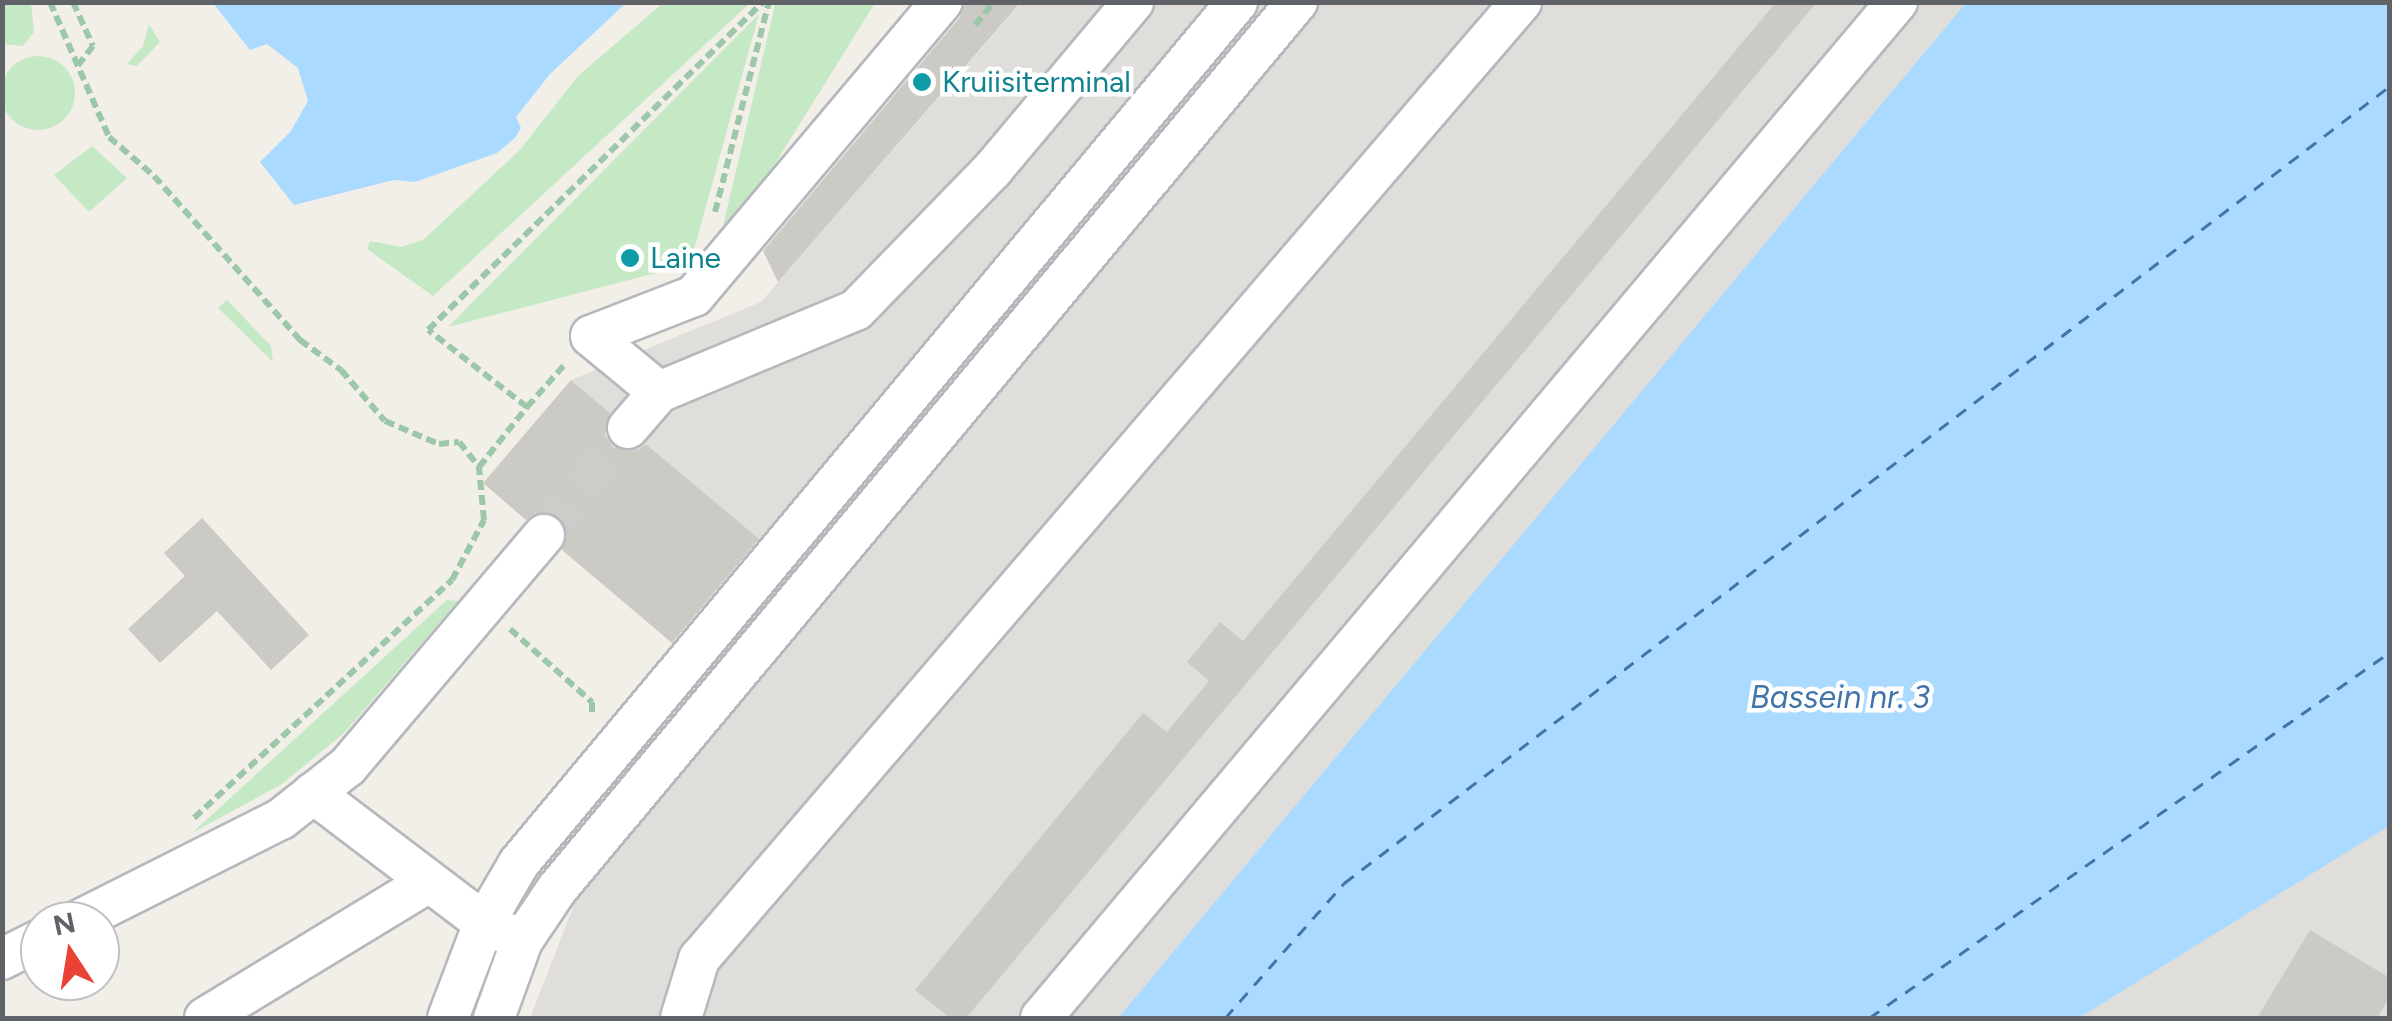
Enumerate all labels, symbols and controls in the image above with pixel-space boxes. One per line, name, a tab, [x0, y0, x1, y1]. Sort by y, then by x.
place label: Kruiisiterminal	[942, 64, 1131, 100]
marker: Kruiisiterminal	[911, 71, 933, 93]
place label: Laine	[650, 240, 721, 276]
marker: Laine	[619, 247, 641, 269]
water label: Bassein nr. 3	[1750, 678, 1930, 716]
north arrow	[20, 901, 120, 1001]
text: N	[50, 905, 78, 942]

